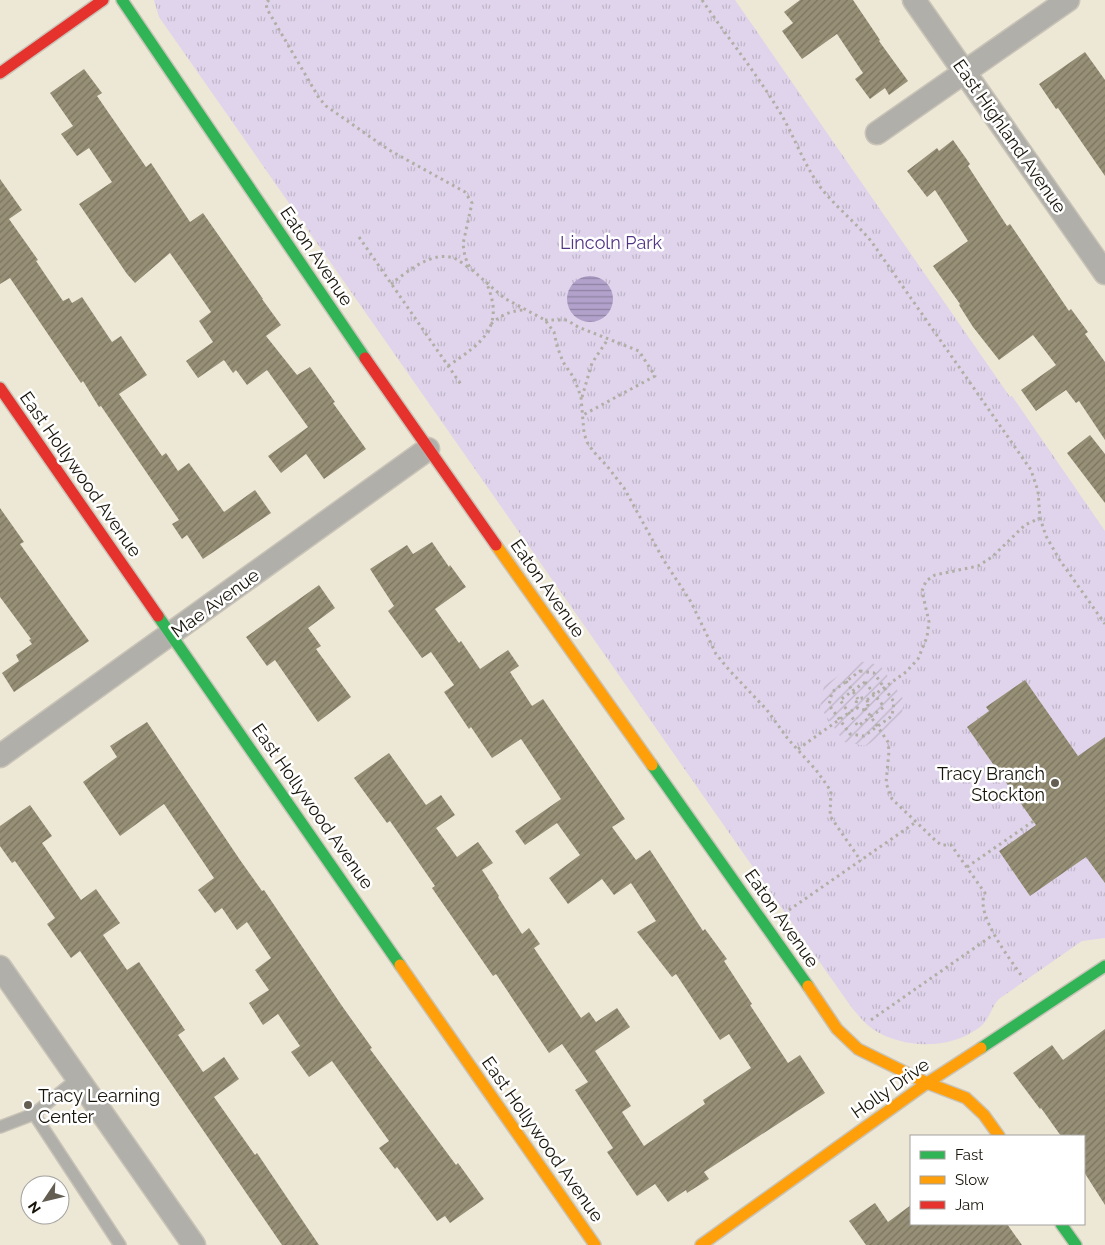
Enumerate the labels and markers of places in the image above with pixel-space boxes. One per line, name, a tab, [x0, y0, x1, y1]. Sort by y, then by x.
place label: Tracy Branch Stockton	[937, 763, 1045, 805]
marker: Tracy Branch Stockton	[1049, 777, 1061, 789]
place label: Tracy Learning Center	[38, 1085, 160, 1127]
marker: Tracy Learning Center	[22, 1099, 34, 1111]

